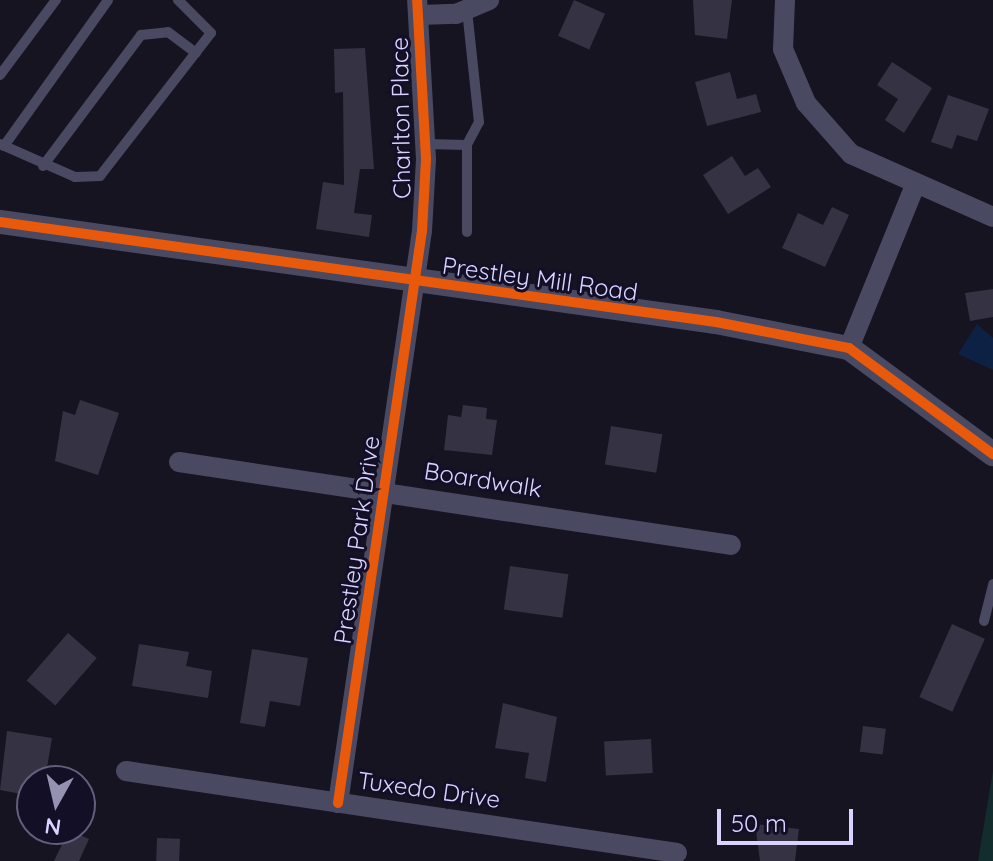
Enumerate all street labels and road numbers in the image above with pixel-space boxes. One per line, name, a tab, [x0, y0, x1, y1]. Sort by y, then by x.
street label: Charlton Place	[385, 37, 417, 199]
street label: Prestley Mill Road	[440, 251, 640, 307]
street label: Prestley Park Drive	[328, 434, 386, 646]
street label: Boardwalk	[422, 456, 544, 504]
street label: Tuxedo Drive	[356, 766, 502, 814]

